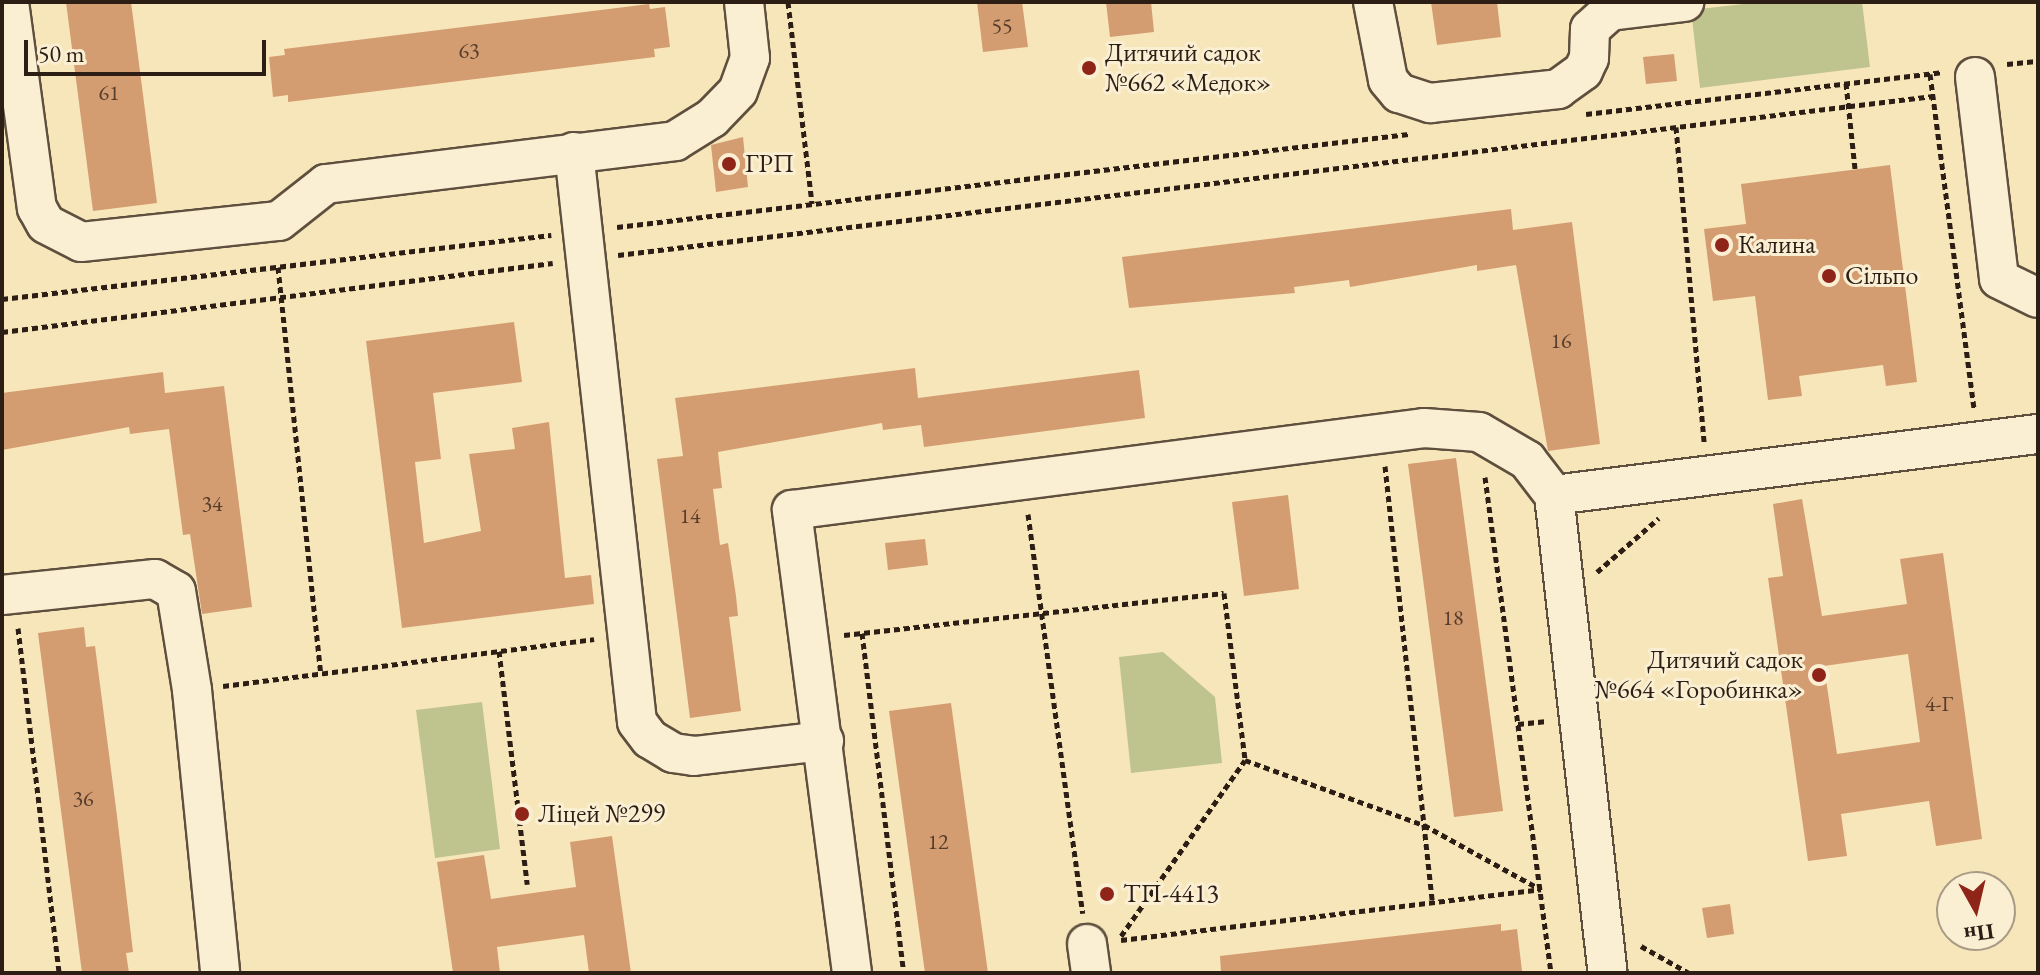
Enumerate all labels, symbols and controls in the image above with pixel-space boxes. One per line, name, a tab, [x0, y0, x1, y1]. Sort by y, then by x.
house number: 55	[991, 13, 1013, 39]
scale bar	[28, 24, 270, 74]
place label: Дитячий садок №662 «Медок»	[1105, 37, 1271, 98]
text: 50 m	[38, 38, 85, 69]
house number: 63	[458, 38, 480, 64]
marker: Дитячий садок №662 «Медок»	[1080, 59, 1098, 77]
house number: 61	[98, 80, 120, 106]
place label: ГРП	[745, 148, 794, 180]
marker: ГРП	[720, 155, 738, 173]
place label: Калина	[1738, 229, 1816, 261]
marker: Калина	[1713, 236, 1731, 254]
place label: Сільпо	[1845, 260, 1918, 292]
marker: Сільпо	[1820, 267, 1838, 285]
house number: 16	[1550, 328, 1572, 354]
house number: 34	[201, 491, 223, 517]
house number: 14	[679, 503, 701, 529]
house number: 18	[1442, 605, 1464, 631]
place label: Дитячий садок №664 «Горобинка»	[1595, 644, 1803, 706]
marker: Дитячий садок №664 «Горобинка»	[1810, 666, 1828, 684]
house number: 4-Г	[1925, 691, 1953, 717]
house number: 36	[72, 786, 94, 812]
place label: Ліцей №299	[538, 798, 665, 830]
marker: Ліцей №299	[513, 805, 531, 823]
house number: 12	[927, 829, 949, 855]
north arrow	[1936, 871, 2016, 951]
place label: ТП-4413	[1123, 878, 1219, 910]
marker: ТП-4413	[1098, 885, 1116, 903]
text: Пн	[1962, 917, 1996, 950]

